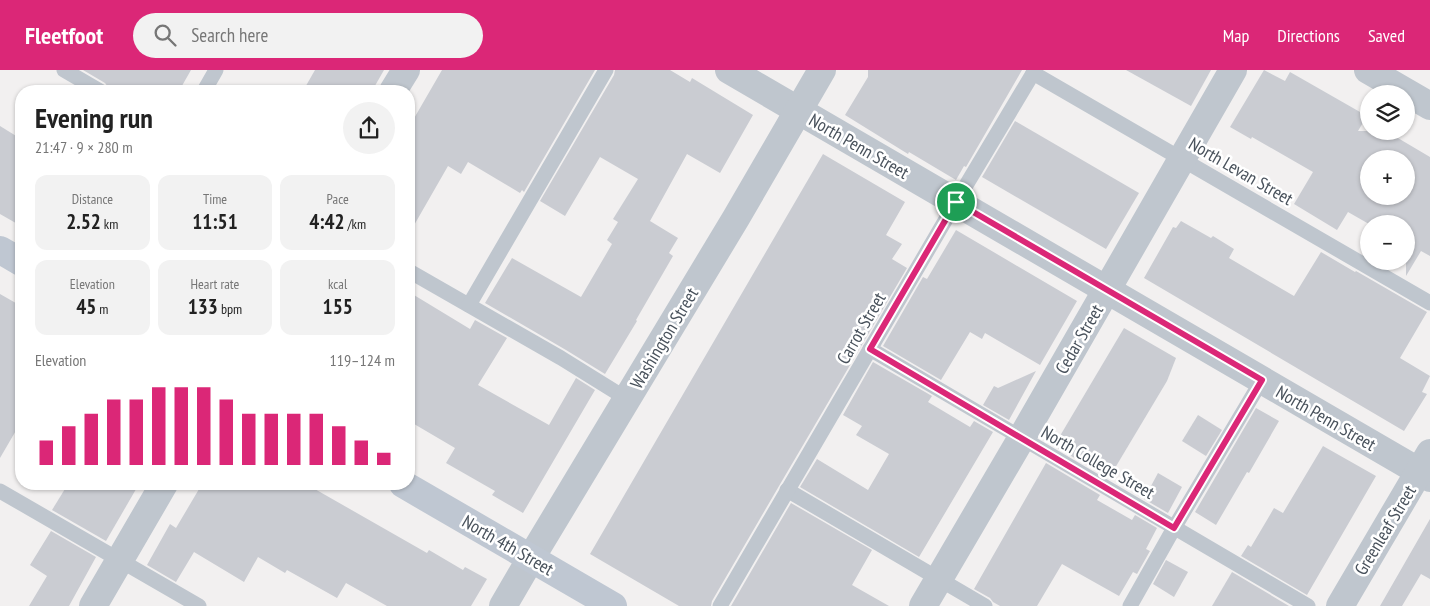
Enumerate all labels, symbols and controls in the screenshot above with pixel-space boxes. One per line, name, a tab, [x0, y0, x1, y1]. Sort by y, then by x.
search box	[133, 13, 483, 58]
text: Fleetfoot	[25, 20, 103, 51]
icon: search	[151, 21, 179, 49]
text: Search here	[191, 23, 268, 47]
text: Map	[1223, 24, 1249, 47]
text: Directions	[1277, 24, 1340, 47]
text: Saved	[1368, 24, 1405, 47]
map controls	[1360, 85, 1415, 270]
button: layers	[1360, 85, 1415, 140]
text: Evening run	[35, 99, 153, 136]
button: share	[343, 102, 395, 154]
street label: North Penn Street	[805, 108, 913, 184]
street label: North Levan Street	[1185, 132, 1297, 210]
text: 21:47 · 9 × 280 m	[35, 137, 133, 157]
button: +	[1360, 150, 1415, 205]
pin	[935, 181, 977, 223]
icon: arrive	[942, 188, 970, 216]
text: Distance	[72, 190, 113, 208]
text: Time	[203, 190, 227, 208]
text: Pace	[327, 190, 349, 208]
text: 2.52	[66, 208, 101, 235]
text: 11:51	[192, 208, 238, 235]
text: 4:42	[309, 208, 345, 235]
text: km	[101, 215, 118, 233]
text: /km	[345, 215, 366, 233]
button: −	[1360, 215, 1415, 270]
text: Elevation	[70, 275, 115, 293]
text: Heart rate	[191, 275, 239, 293]
text: kcal	[328, 275, 347, 293]
street label: Washington Street	[625, 283, 703, 393]
street label: Carrot Street	[831, 288, 891, 368]
text: 45	[76, 293, 96, 320]
text: 133	[188, 293, 218, 320]
text: 155	[323, 293, 353, 320]
text: m	[96, 300, 108, 318]
text: bpm	[218, 300, 242, 318]
street label: Cedar Street	[1050, 300, 1108, 378]
text: Elevation	[35, 350, 86, 370]
text: 119–124 m	[330, 350, 395, 370]
street label: North Penn Street	[1272, 380, 1380, 456]
street label: North College Street	[1037, 420, 1159, 504]
street label: Greenleaf Street	[1349, 481, 1421, 579]
street label: North 4th Street	[458, 510, 558, 580]

